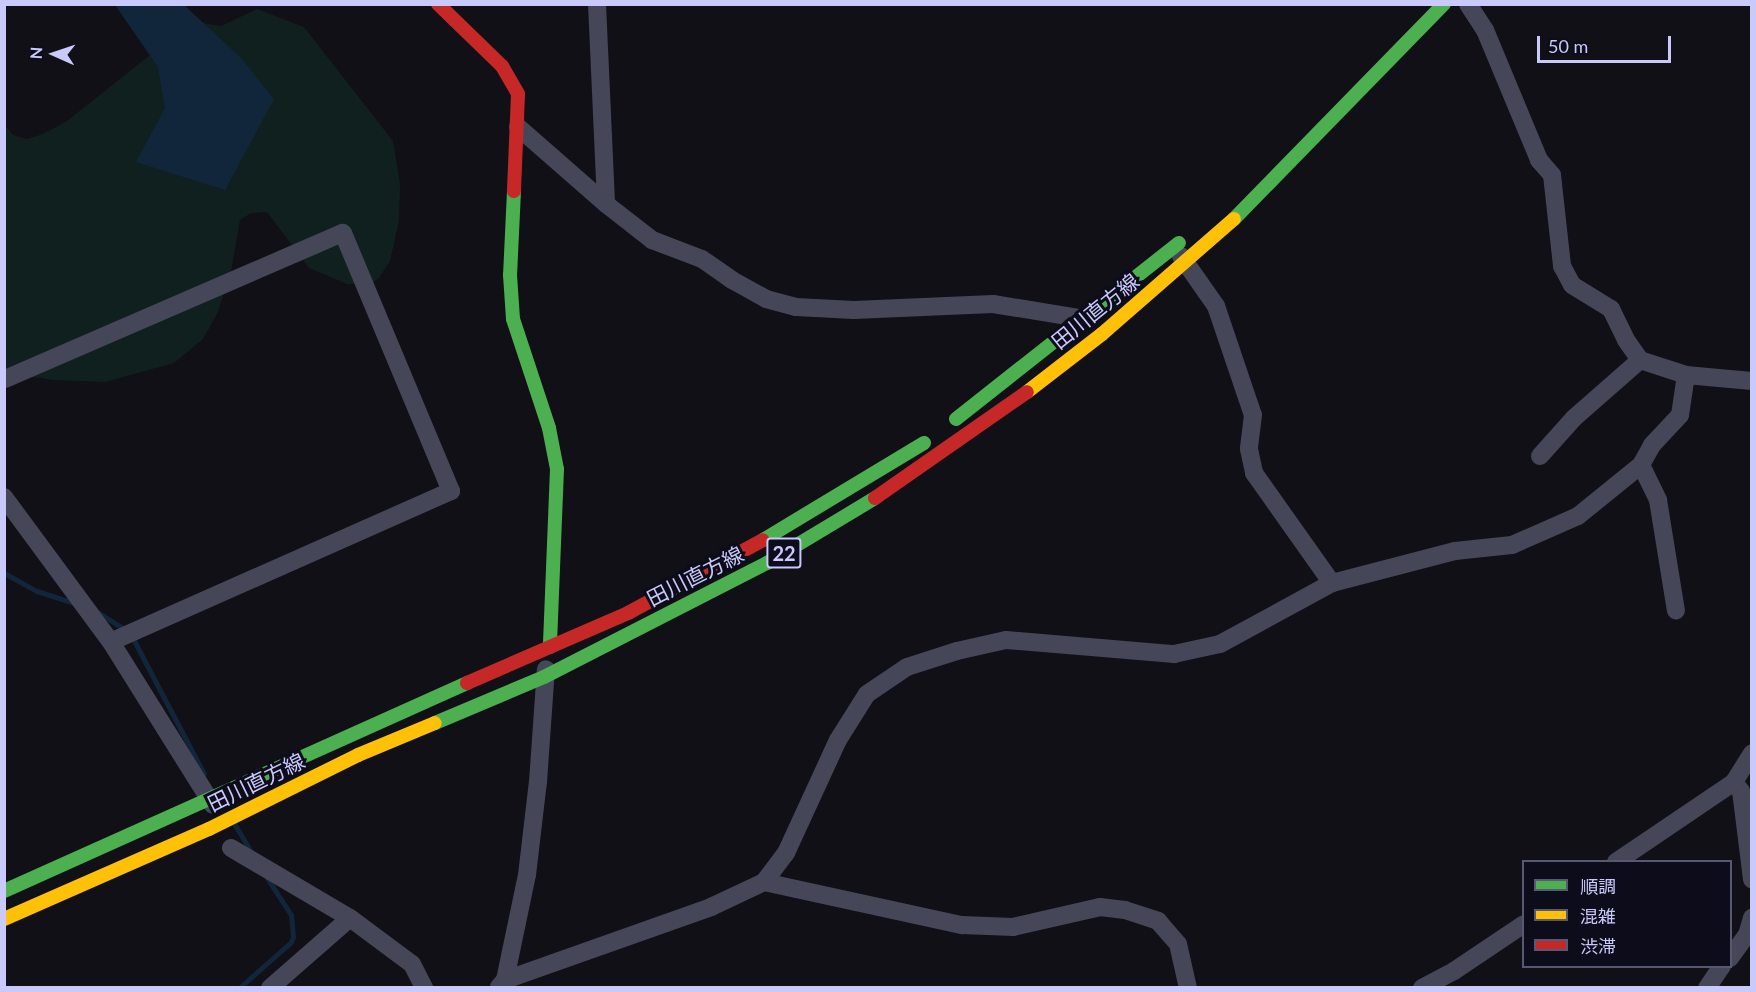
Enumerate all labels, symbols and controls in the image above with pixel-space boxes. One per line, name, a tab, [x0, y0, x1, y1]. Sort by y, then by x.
north arrow	[24, 24, 84, 84]
scale bar	[1540, 24, 1674, 62]
text: 50 m	[1548, 35, 1588, 57]
text: N	[26, 46, 45, 60]
street label: 田川直方線	[1046, 268, 1144, 354]
road number: 22	[766, 536, 802, 570]
street label: 田川直方線	[643, 541, 747, 611]
street label: 田川直方線	[203, 748, 309, 816]
legend	[1522, 860, 1732, 968]
text: 順調	[1580, 875, 1616, 897]
text: 混雑	[1580, 905, 1616, 927]
text: 渋滞	[1580, 935, 1616, 957]

